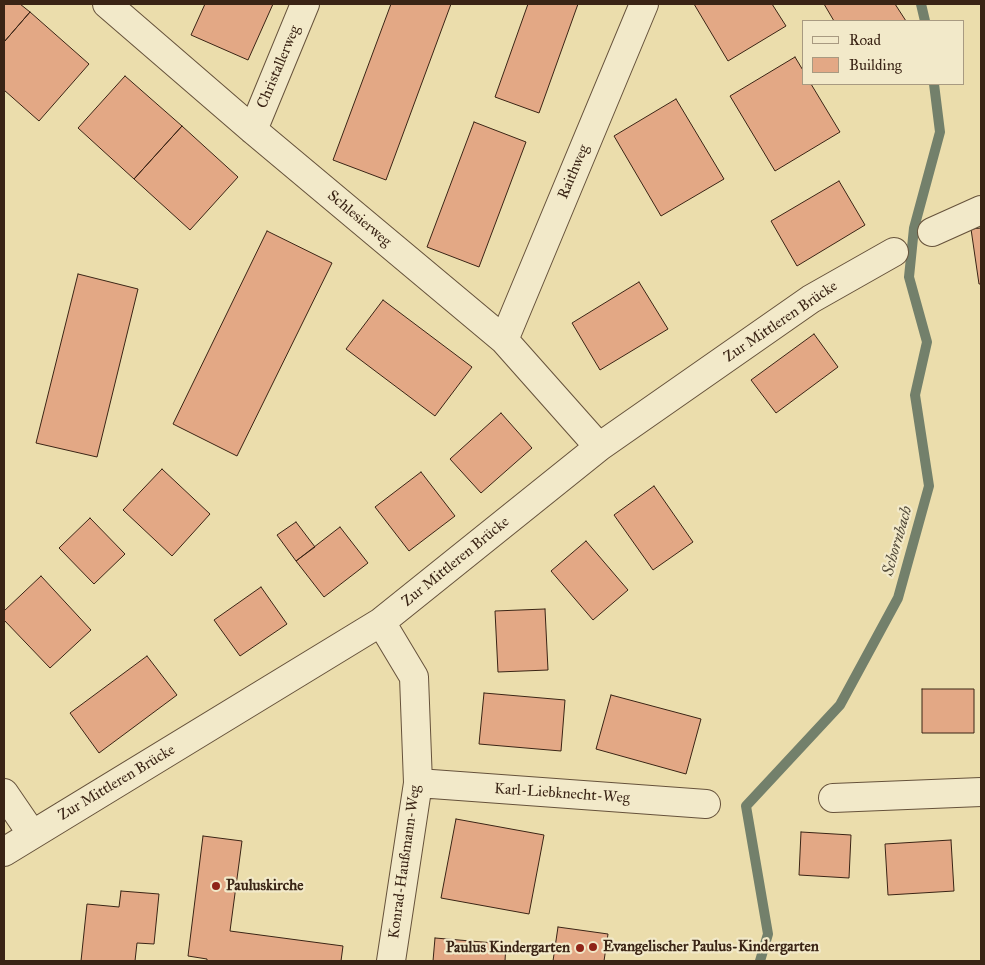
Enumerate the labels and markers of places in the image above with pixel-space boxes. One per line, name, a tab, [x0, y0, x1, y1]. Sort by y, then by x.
place label: Pauluskirche	[226, 877, 304, 895]
marker: Pauluskirche	[210, 880, 222, 892]
place label: Evangelischer Paulus-Kindergarten	[603, 938, 819, 956]
place label: Paulus Kindergarten	[446, 939, 570, 957]
marker: Evangelischer Paulus-Kindergarten	[587, 941, 599, 953]
marker: Paulus Kindergarten	[574, 942, 586, 954]

